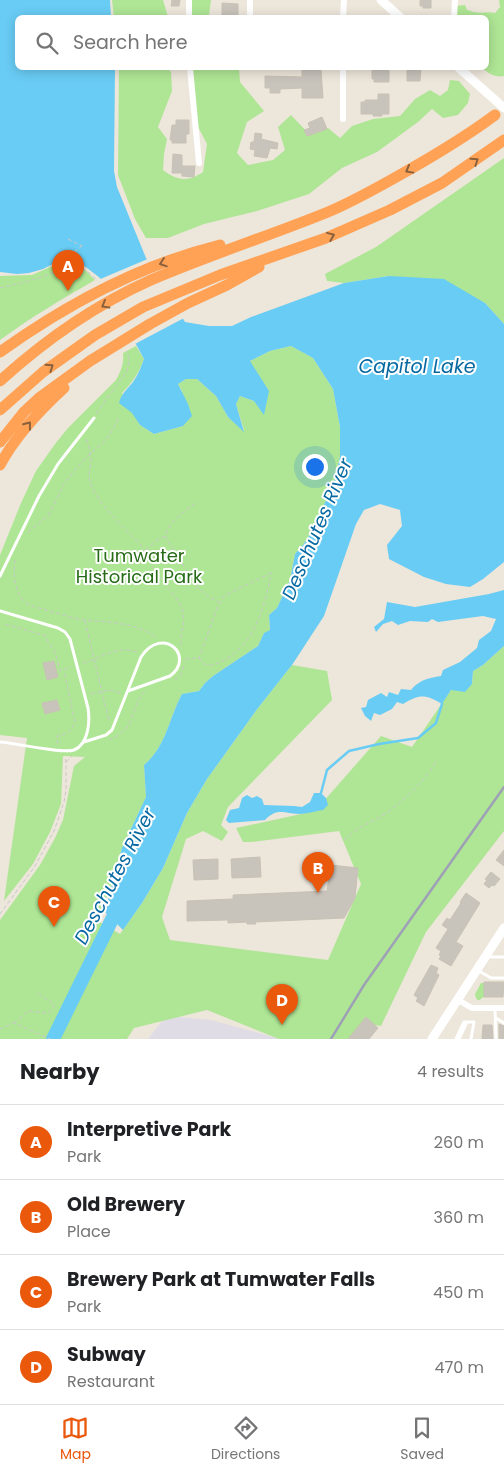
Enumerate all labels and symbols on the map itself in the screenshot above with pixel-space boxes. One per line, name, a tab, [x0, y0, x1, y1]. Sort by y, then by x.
one-way arrow	[469, 157, 478, 167]
one-way arrow	[406, 164, 415, 174]
one-way arrow	[326, 231, 335, 242]
pin: A	[52, 250, 84, 291]
one-way arrow	[159, 257, 168, 267]
one-way arrow	[101, 298, 110, 308]
water label: Capitol Lake	[358, 353, 476, 380]
one-way arrow	[44, 364, 53, 373]
one-way arrow	[23, 422, 31, 431]
water label: Deschutes River	[275, 453, 359, 604]
your location	[302, 454, 328, 480]
park label: Tumwater Historical Park	[76, 543, 203, 589]
water label: Deschutes River	[68, 802, 163, 949]
pin: B	[302, 852, 334, 893]
pin: C	[38, 886, 70, 927]
pin: D	[266, 984, 298, 1025]

